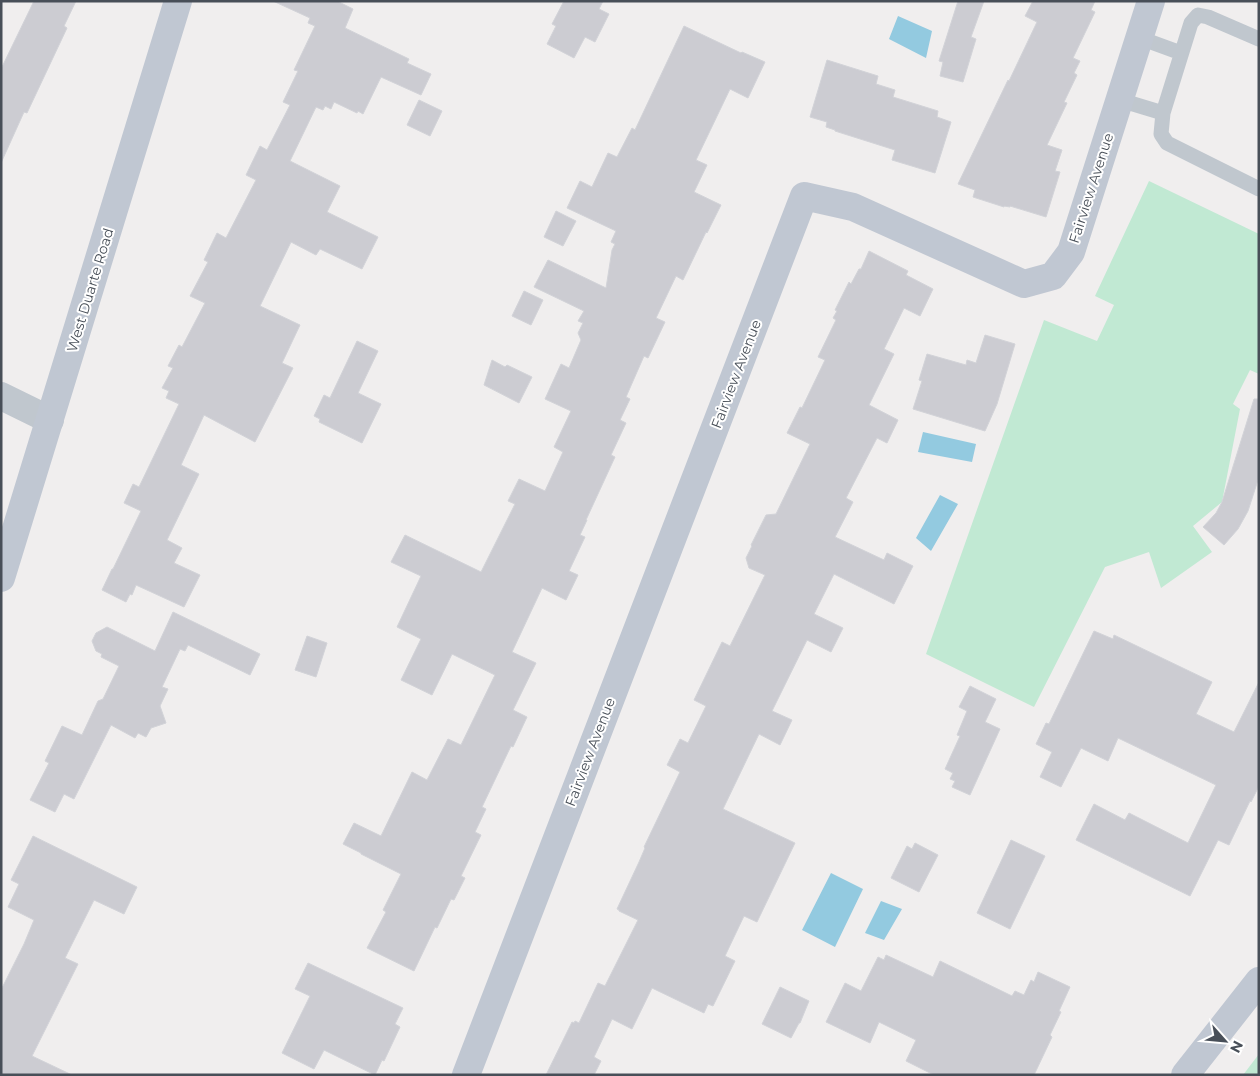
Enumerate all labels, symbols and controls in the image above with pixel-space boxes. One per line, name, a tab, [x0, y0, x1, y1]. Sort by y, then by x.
street label: Fairview Avenue	[1065, 131, 1117, 245]
street label: West Duarte Road	[63, 226, 117, 354]
street label: Fairview Avenue	[707, 317, 765, 431]
street label: Fairview Avenue	[561, 695, 619, 809]
north arrow	[1200, 1016, 1250, 1066]
text: N	[1226, 1038, 1247, 1056]

